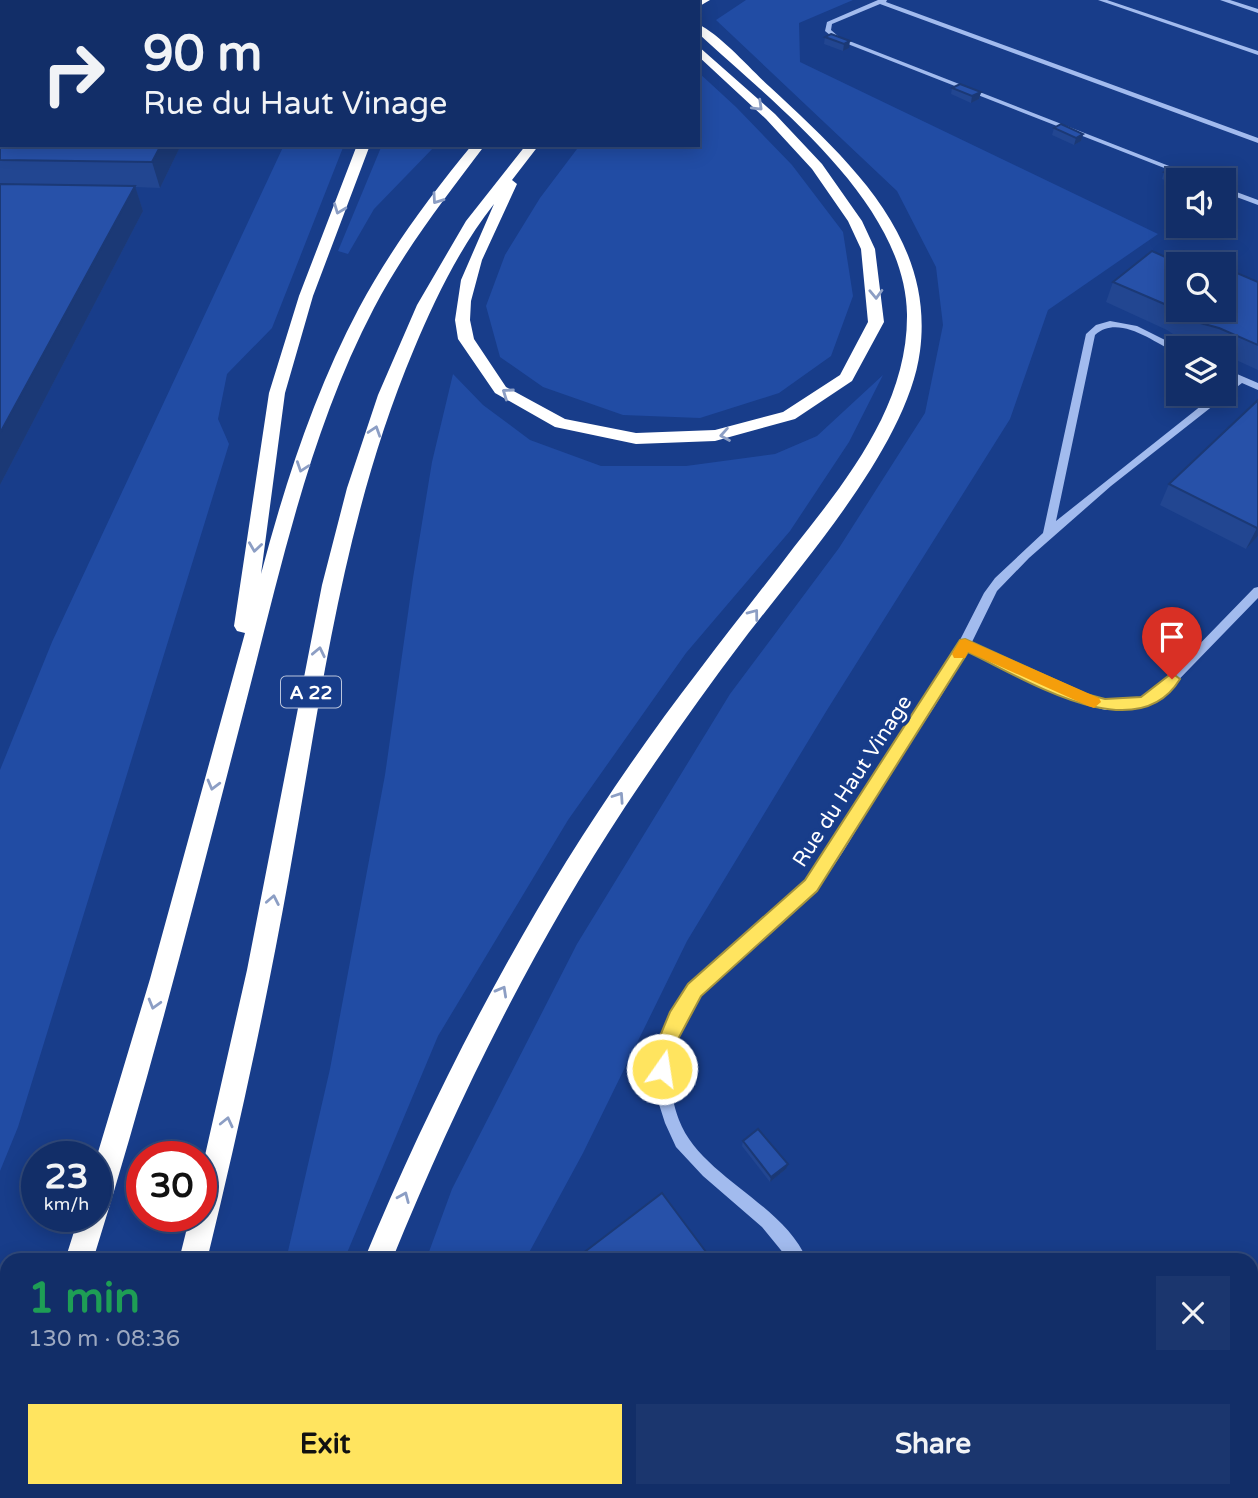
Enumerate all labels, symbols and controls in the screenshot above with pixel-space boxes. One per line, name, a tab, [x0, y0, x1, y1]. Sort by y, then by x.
text: 90 m	[143, 25, 262, 84]
icon: right	[28, 28, 119, 119]
text: Rue du Haut Vinage	[143, 85, 447, 123]
one-way arrow	[750, 98, 763, 111]
map controls	[1166, 168, 1236, 406]
button: sound	[1166, 168, 1236, 238]
one-way arrow	[433, 191, 445, 204]
one-way arrow	[334, 202, 348, 214]
button: search	[1166, 252, 1236, 322]
one-way arrow	[868, 289, 883, 300]
button: layers	[1166, 336, 1236, 406]
one-way arrow	[502, 389, 515, 401]
one-way arrow	[367, 426, 381, 438]
one-way arrow	[719, 426, 731, 441]
one-way arrow	[296, 460, 310, 472]
one-way arrow	[248, 541, 263, 553]
pin	[1142, 607, 1202, 679]
one-way arrow	[746, 609, 759, 621]
icon: arrive	[1153, 618, 1191, 656]
one-way arrow	[311, 646, 326, 658]
road number: A 22	[281, 677, 341, 708]
street label: Rue du Haut Vinage	[788, 691, 917, 872]
one-way arrow	[207, 778, 221, 790]
one-way arrow	[611, 792, 624, 805]
one-way arrow	[265, 894, 280, 906]
one-way arrow	[494, 986, 507, 999]
one-way arrow	[148, 998, 162, 1010]
position arrow	[625, 1032, 699, 1106]
one-way arrow	[218, 1116, 233, 1128]
speed limit sign: 30	[126, 1141, 217, 1232]
text: 23	[45, 1156, 88, 1198]
one-way arrow	[396, 1192, 410, 1204]
text: km/h	[44, 1193, 89, 1215]
text: 1 min	[28, 1273, 140, 1324]
button: close	[1156, 1276, 1230, 1350]
text: 130 m · 08:36	[28, 1325, 180, 1353]
button: Exit	[28, 1404, 622, 1484]
button: Share	[636, 1404, 1230, 1484]

